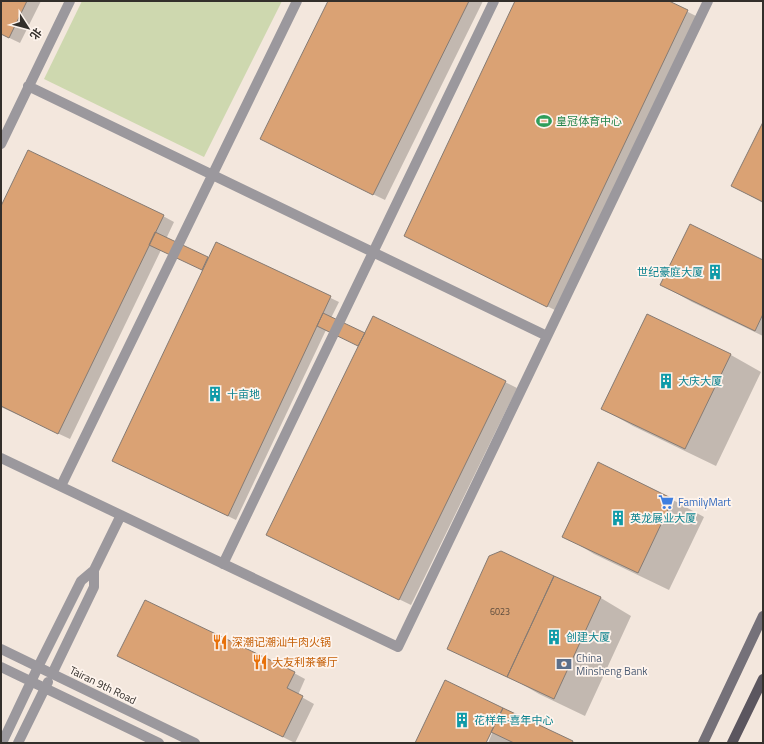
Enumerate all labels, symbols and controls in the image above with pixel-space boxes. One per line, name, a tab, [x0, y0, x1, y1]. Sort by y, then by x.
north arrow	[8, 8, 48, 48]
text: 北	[26, 25, 46, 43]
sports icon: 皇冠体育中心	[535, 112, 553, 130]
place label: 皇冠体育中心	[556, 113, 622, 129]
building icon: 世纪豪庭大厦	[706, 263, 724, 281]
place label: 世纪豪庭大厦	[637, 264, 703, 280]
building icon: 大庆大厦	[657, 372, 675, 390]
place label: 大庆大厦	[678, 373, 722, 389]
building icon: 十亩地	[206, 385, 224, 403]
place label: 十亩地	[227, 386, 260, 402]
supermarket icon: FamilyMart	[657, 493, 675, 511]
place label: FamilyMart	[678, 494, 731, 510]
building icon: 英龙展业大厦	[609, 509, 627, 527]
place label: 英龙展业大厦	[630, 510, 696, 526]
house number: 6023	[490, 605, 510, 618]
building icon: 创建大厦	[545, 628, 563, 646]
place label: 创建大厦	[566, 629, 610, 645]
restaurant icon: 深潮记潮汕牛肉火锅	[211, 633, 229, 651]
place label: 深潮记潮汕牛肉火锅	[232, 634, 331, 650]
place label: China Minsheng Bank	[576, 650, 648, 679]
restaurant icon: 大友利茶餐厅	[251, 653, 269, 671]
place label: 大友利茶餐厅	[272, 654, 338, 670]
bank icon: China Minsheng Bank	[555, 655, 573, 673]
street label: Tairan 9th Road	[67, 662, 139, 708]
building icon: 花样年·喜年中心	[453, 711, 471, 729]
place label: 花样年·喜年中心	[474, 712, 553, 728]

